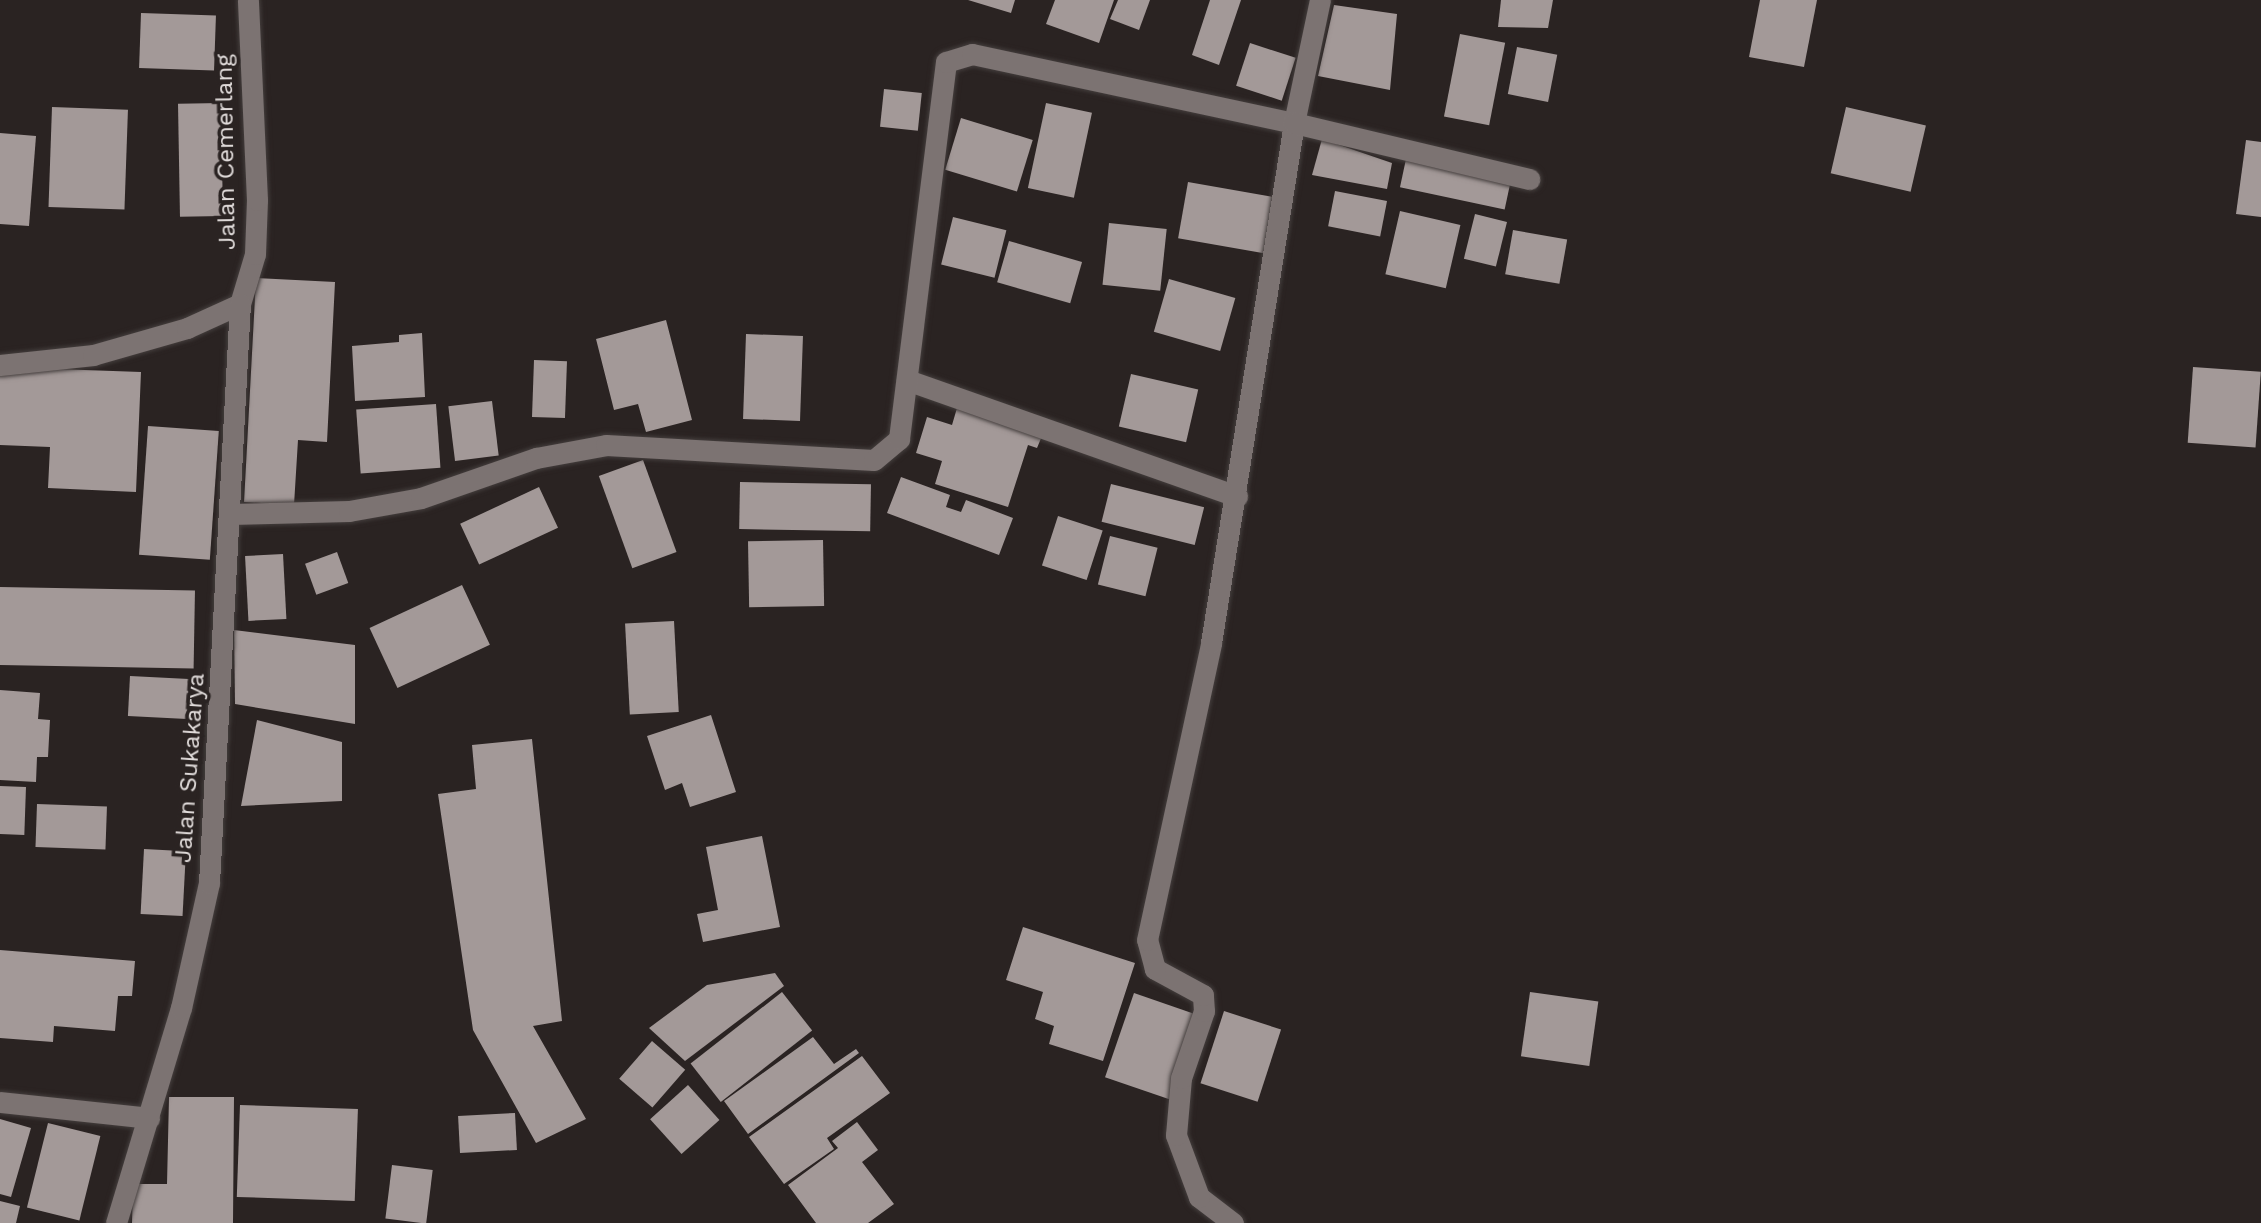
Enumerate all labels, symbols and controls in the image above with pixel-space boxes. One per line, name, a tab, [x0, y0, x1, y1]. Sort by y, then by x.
street label: Jalan Cemerlang	[210, 54, 242, 250]
street label: Jalan Sukakarya	[169, 672, 211, 864]

